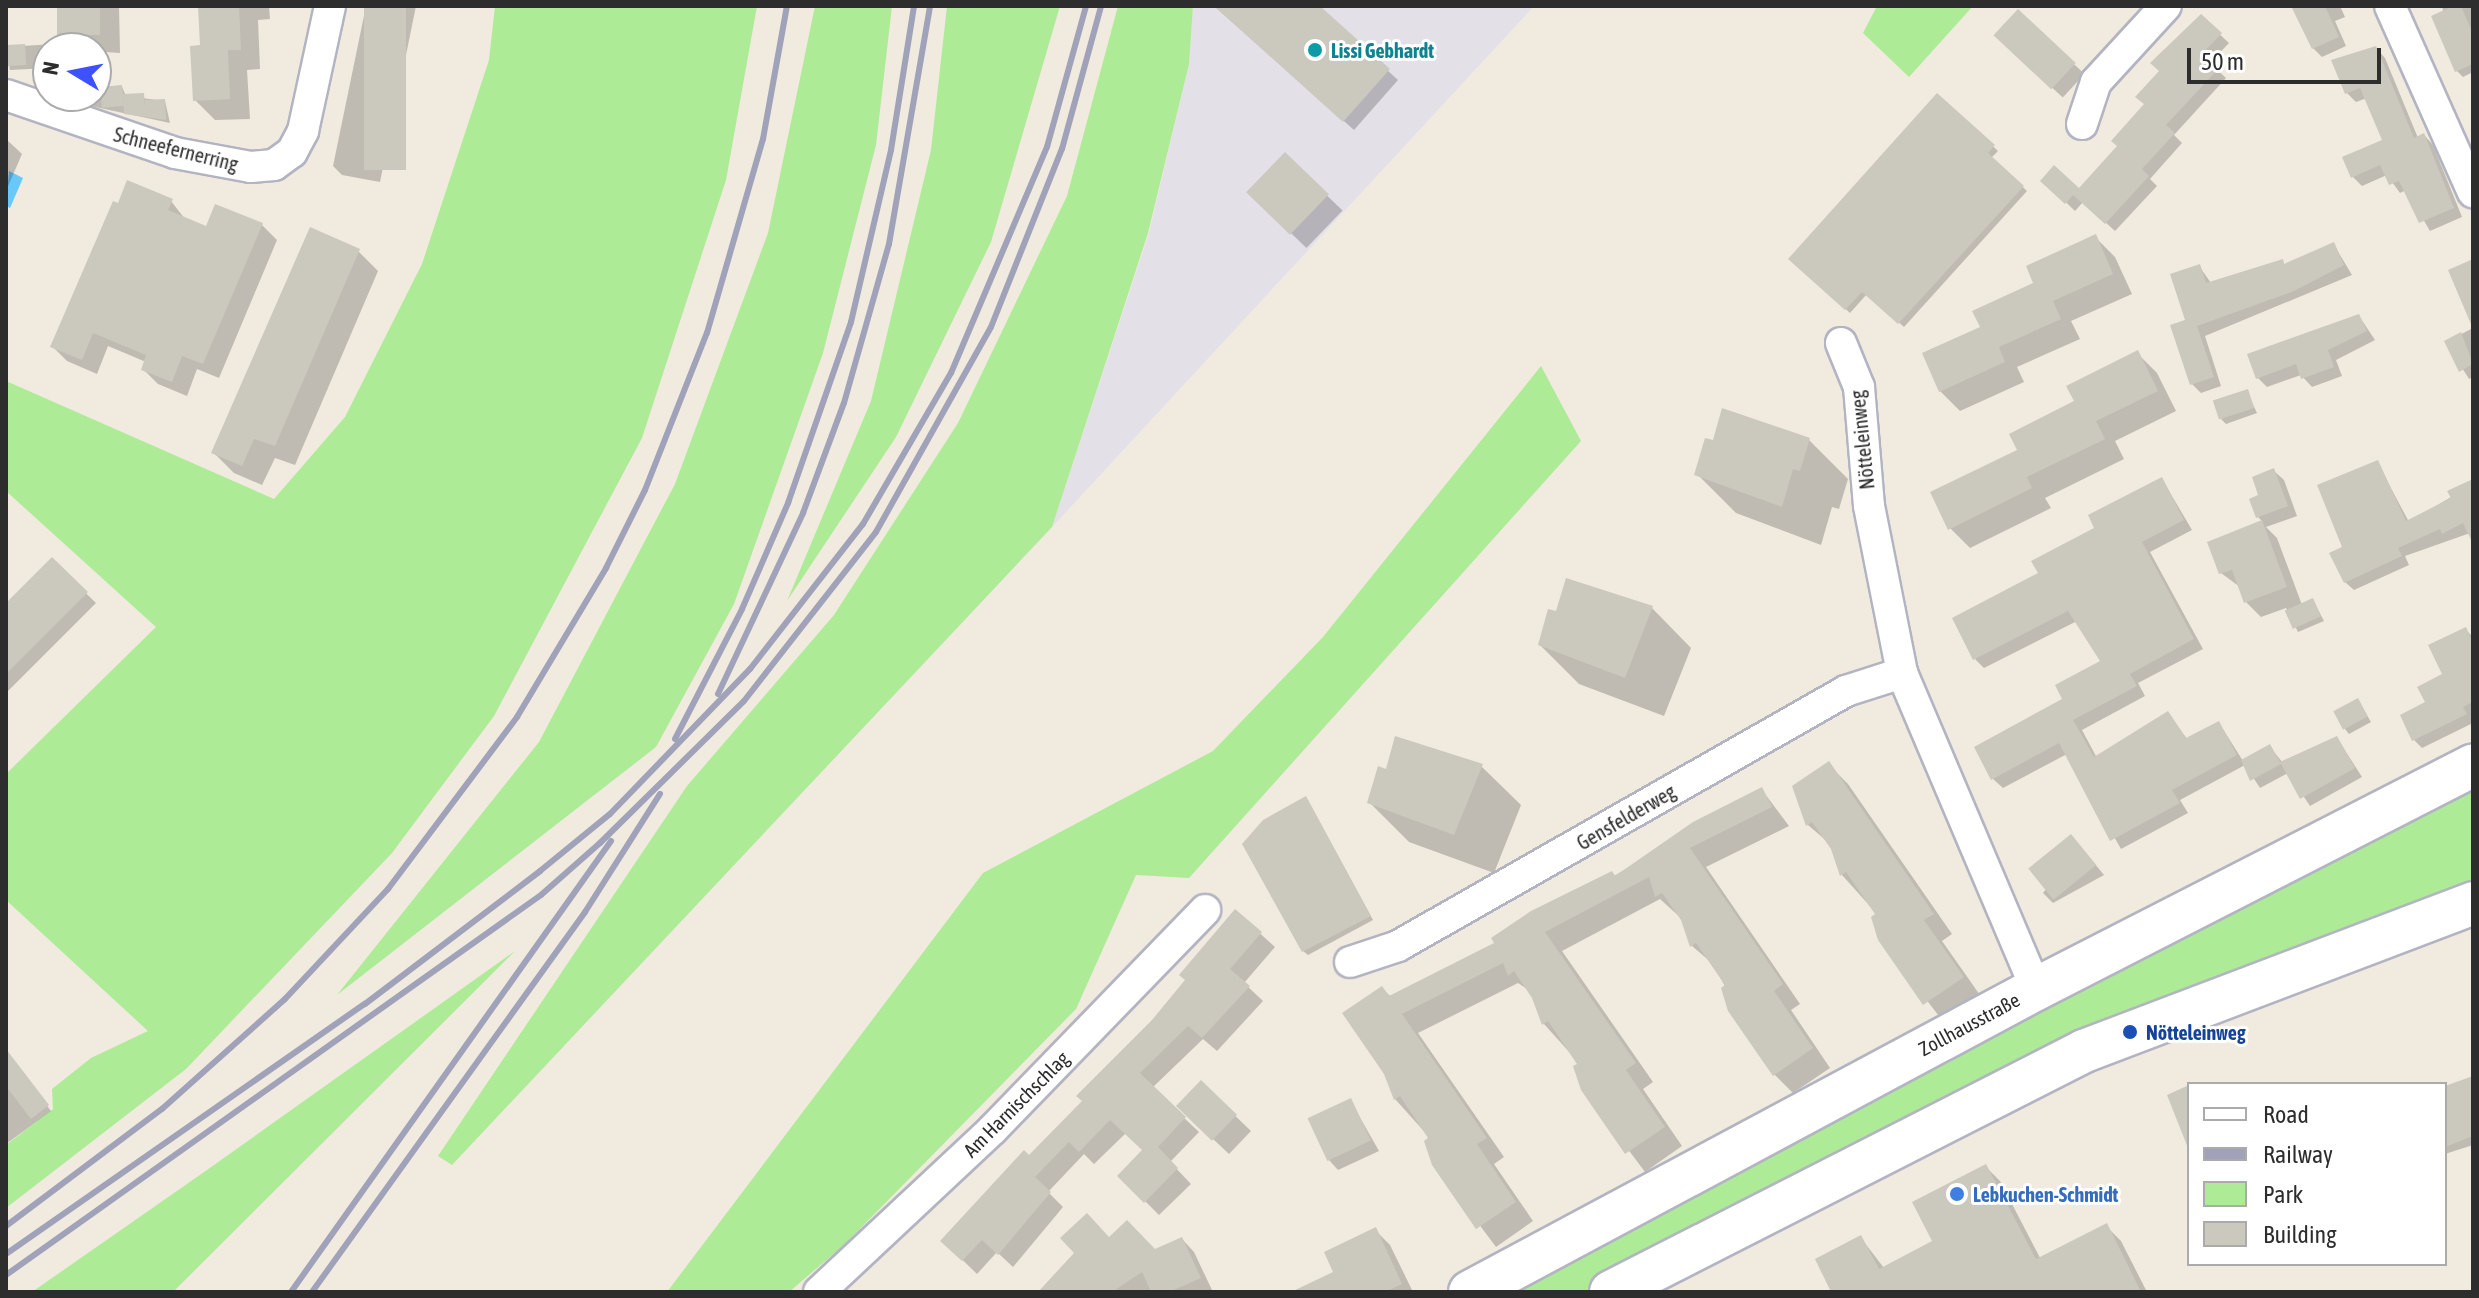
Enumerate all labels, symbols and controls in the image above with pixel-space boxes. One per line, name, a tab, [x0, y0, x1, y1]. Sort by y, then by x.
north arrow	[32, 32, 112, 112]
scale bar	[2191, 32, 2385, 82]
place label: Lissi Gebhardt	[1331, 38, 1434, 62]
marker: Lissi Gebhardt	[1306, 41, 1324, 59]
text: 50 m	[2201, 48, 2244, 75]
text: N	[36, 60, 64, 77]
street label: Schneefernerring	[111, 122, 241, 176]
street label: Nötteleinweg	[1845, 389, 1879, 491]
street label: Gensfelderweg	[1572, 779, 1680, 855]
street label: Zollhausstraße	[1914, 987, 2024, 1061]
place label: Nötteleinweg	[2146, 1020, 2245, 1044]
marker: Nötteleinweg	[2121, 1023, 2139, 1041]
street label: Am Harnischschlag	[958, 1046, 1074, 1162]
legend	[2187, 1082, 2447, 1266]
text: Road	[2263, 1101, 2309, 1128]
text: Railway	[2263, 1141, 2333, 1168]
text: Park	[2263, 1181, 2303, 1208]
place label: Lebkuchen-Schmidt	[1973, 1182, 2118, 1206]
marker: Lebkuchen-Schmidt	[1948, 1185, 1966, 1203]
text: Building	[2263, 1221, 2336, 1248]

